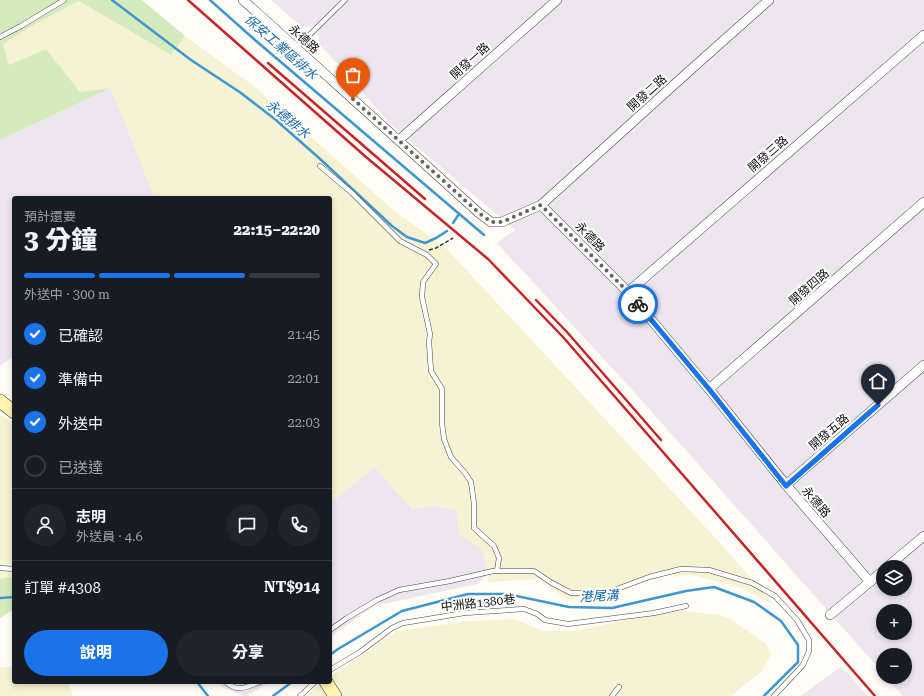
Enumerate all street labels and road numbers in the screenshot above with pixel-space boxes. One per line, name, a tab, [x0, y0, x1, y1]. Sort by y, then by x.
street label: 永德路	[286, 22, 322, 56]
street label: 開發一路	[447, 40, 493, 82]
street label: 開發二路	[624, 72, 670, 114]
street label: 開發三路	[745, 133, 791, 175]
street label: 永德路	[572, 219, 608, 255]
street label: 開發四路	[786, 266, 832, 308]
street label: 開發五路	[806, 411, 852, 453]
street label: 永德路	[799, 484, 833, 520]
street label: 中洲路1380巷	[440, 592, 516, 614]

